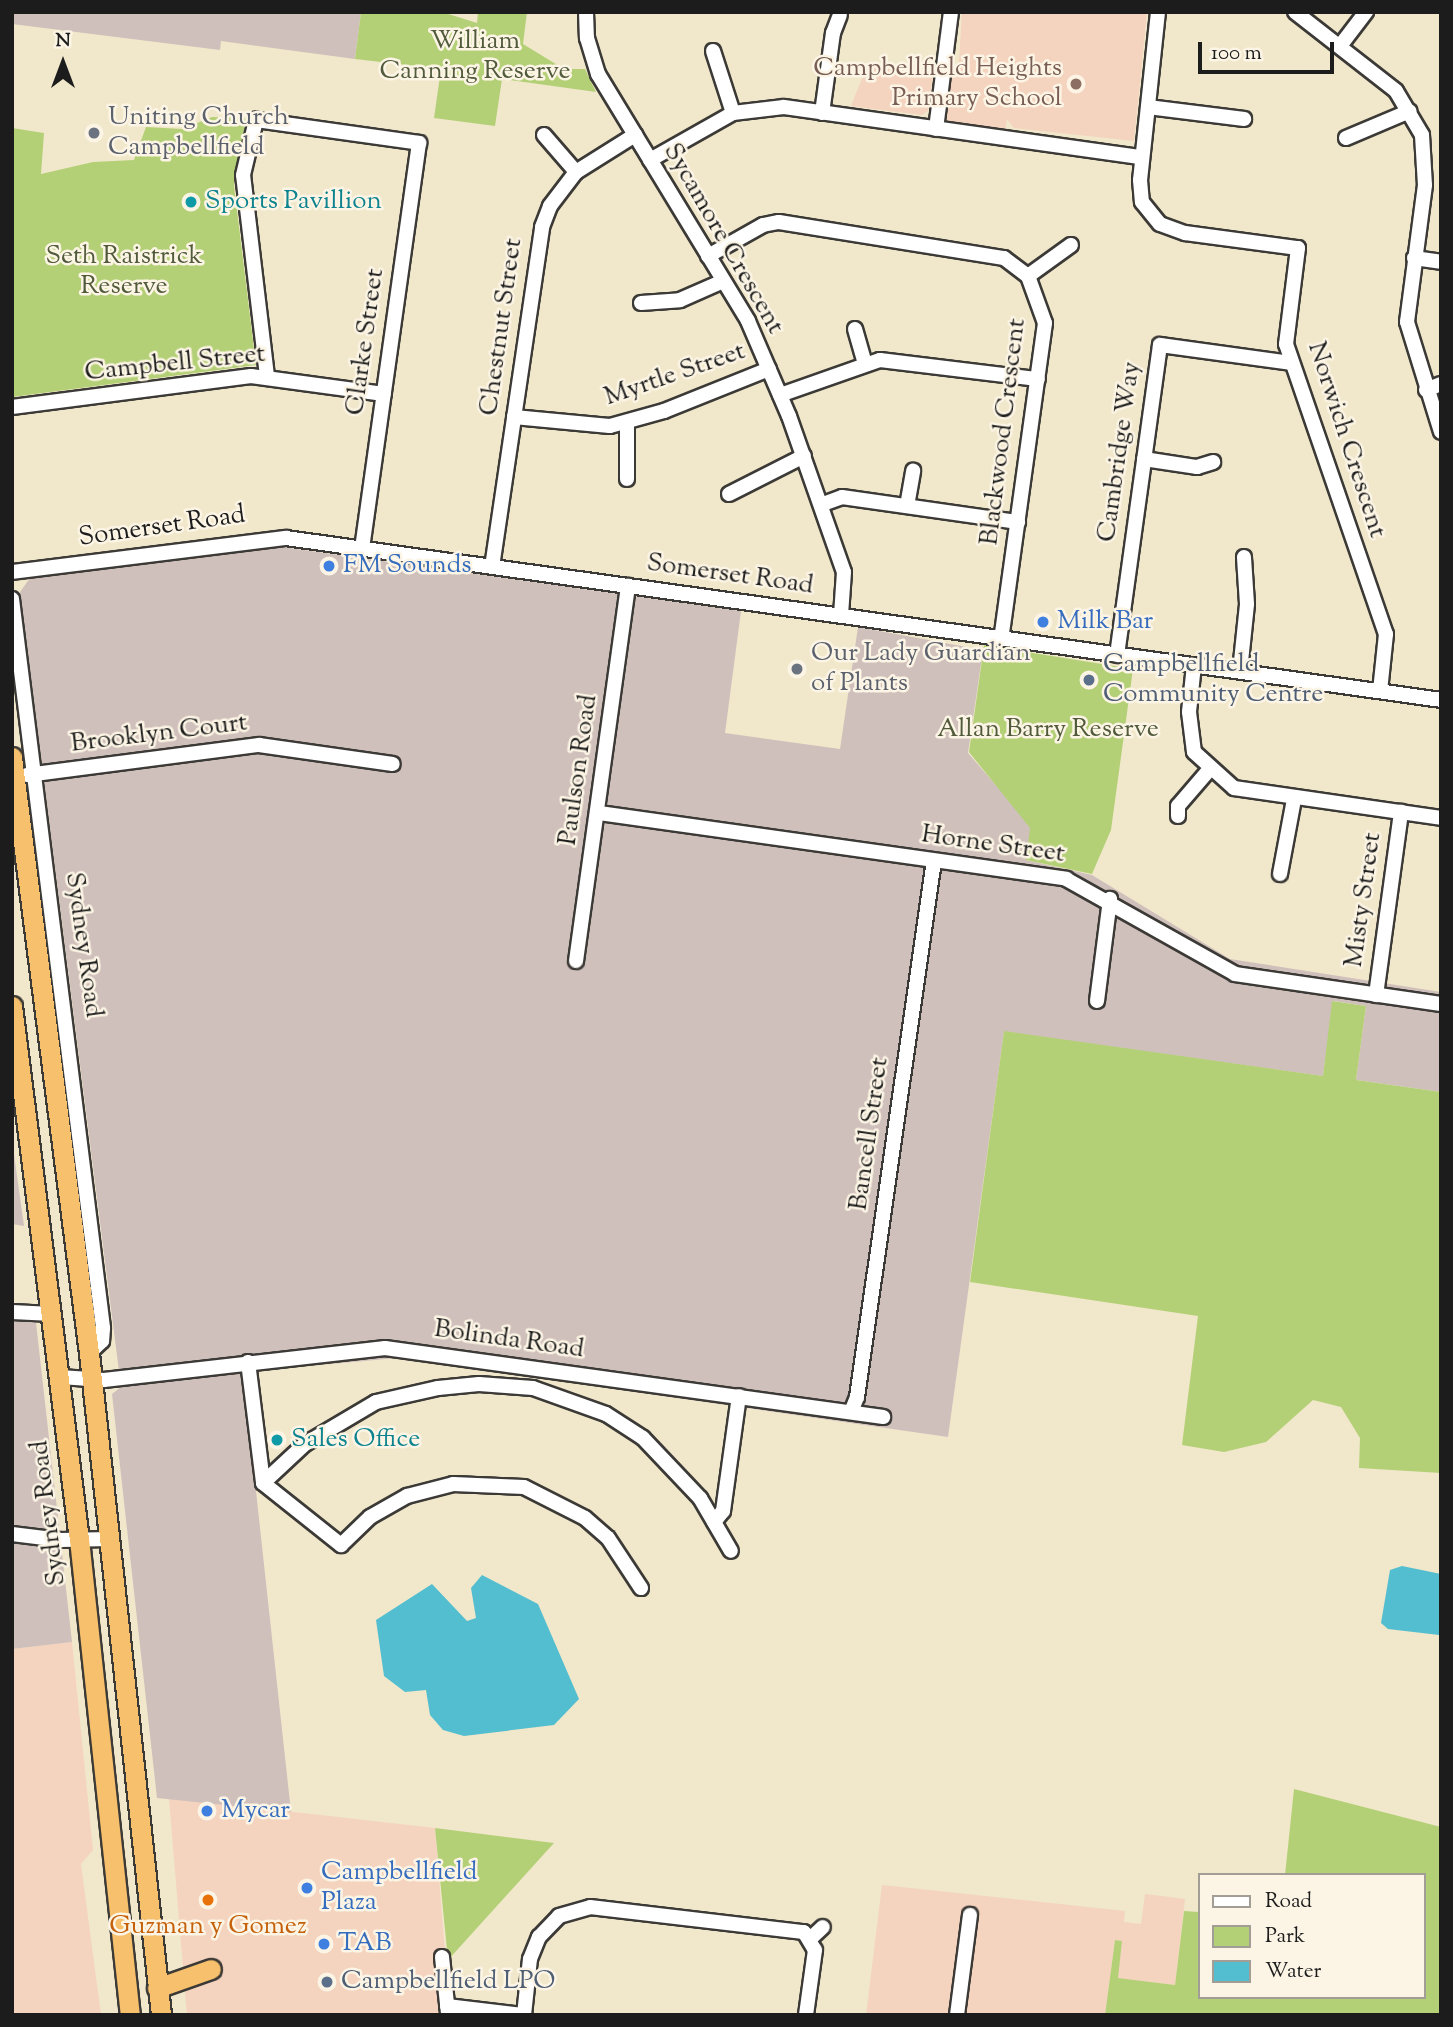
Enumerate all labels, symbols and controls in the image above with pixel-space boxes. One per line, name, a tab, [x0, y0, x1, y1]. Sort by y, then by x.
park label: William Canning Reserve	[379, 26, 571, 88]
north arrow	[28, 28, 98, 98]
text: N	[55, 28, 71, 55]
scale bar	[1201, 28, 1338, 72]
text: 100 m	[1211, 39, 1262, 69]
place label: Campbellfield Heights Primary School	[813, 53, 1062, 114]
marker: Campbellfield Heights Primary School	[1068, 76, 1084, 92]
place label: Uniting Church Campbellfield	[108, 102, 289, 164]
marker: Uniting Church Campbellfield	[86, 125, 102, 141]
street label: Sycamore Crescent	[656, 138, 790, 340]
place label: Sports Pavillion	[205, 186, 382, 218]
marker: Sports Pavillion	[183, 194, 199, 210]
street label: Chestnut Street	[474, 236, 530, 418]
park label: Seth Raistrick Reserve	[45, 241, 203, 302]
street label: Clarke Street	[340, 267, 392, 417]
street label: Blackwood Crescent	[975, 317, 1033, 547]
street label: Myrtle Street	[600, 336, 750, 414]
street label: Norwich Crescent	[1300, 338, 1392, 542]
street label: Campbell Street	[83, 339, 267, 389]
street label: Cambridge Way	[1092, 360, 1148, 544]
street label: Somerset Road	[77, 500, 247, 554]
street label: Somerset Road	[645, 548, 815, 602]
place label: FM Sounds	[343, 550, 472, 582]
marker: FM Sounds	[321, 558, 337, 574]
place label: Milk Bar	[1057, 606, 1153, 638]
marker: Milk Bar	[1035, 614, 1051, 630]
place label: Our Lady Guardian of Plants	[811, 638, 1031, 700]
place label: Campbellfield Community Centre	[1103, 649, 1323, 710]
marker: Our Lady Guardian of Plants	[789, 661, 805, 677]
marker: Campbellfield Community Centre	[1081, 672, 1097, 688]
street label: Paulson Road	[553, 693, 605, 847]
street label: Brooklyn Court	[69, 708, 249, 760]
park label: Allan Barry Reserve	[937, 714, 1159, 746]
street label: Horne Street	[919, 820, 1067, 870]
street label: Misty Street	[1339, 830, 1389, 970]
street label: Sydney Road	[57, 870, 109, 1020]
street label: Bancell Street	[844, 1055, 896, 1213]
street label: Bolinda Road	[432, 1314, 586, 1366]
place label: Sales Office	[291, 1424, 420, 1456]
marker: Sales Office	[269, 1432, 285, 1448]
street label: Sydney Road	[25, 1438, 73, 1588]
place label: Mycar	[221, 1795, 290, 1827]
marker: Mycar	[199, 1803, 215, 1819]
place label: Campbellfield Plaza	[321, 1857, 477, 1918]
legend	[1198, 1873, 1425, 1999]
marker: Campbellfield Plaza	[299, 1880, 315, 1896]
text: Road	[1265, 1887, 1312, 1917]
marker: Guzman y Gomez	[200, 1892, 216, 1908]
place label: Guzman y Gomez	[109, 1911, 307, 1943]
text: Park	[1265, 1922, 1305, 1952]
place label: TAB	[338, 1928, 391, 1960]
marker: TAB	[316, 1936, 332, 1952]
text: Water	[1265, 1957, 1321, 1987]
place label: Campbellfield LPO	[341, 1966, 556, 1998]
marker: Campbellfield LPO	[319, 1974, 335, 1990]

